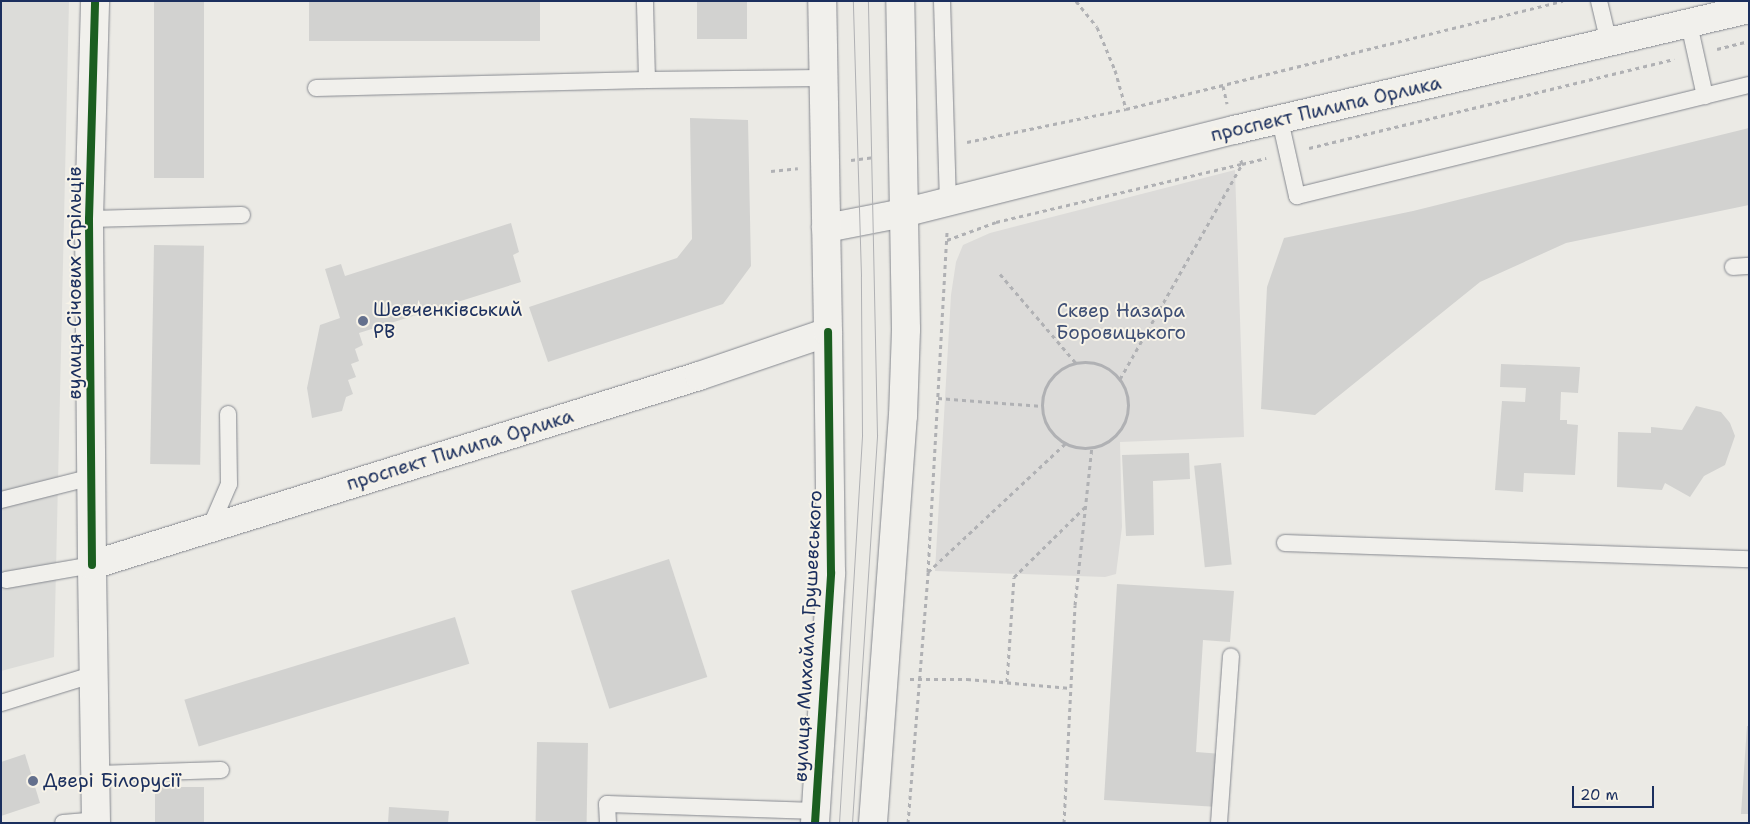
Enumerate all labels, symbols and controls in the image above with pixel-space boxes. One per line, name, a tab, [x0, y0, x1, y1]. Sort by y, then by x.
street label: проспект Пилипа Орлика	[1208, 71, 1444, 147]
street label: вулиця Січових Стрільців	[64, 167, 86, 399]
place label: Шевченківський РВ	[373, 299, 522, 343]
park label: Сквер Назара Боровицького	[1056, 300, 1186, 344]
marker: Шевченківський РВ	[357, 315, 369, 327]
street label: проспект Пилипа Орлика	[344, 405, 576, 495]
street label: вулиця Михайла Грушевського	[789, 490, 827, 782]
place label: Двері Білорусії	[43, 770, 181, 792]
marker: Двері Білорусії	[27, 775, 39, 787]
scale bar	[1575, 776, 1658, 808]
text: 20 m	[1580, 785, 1619, 805]

